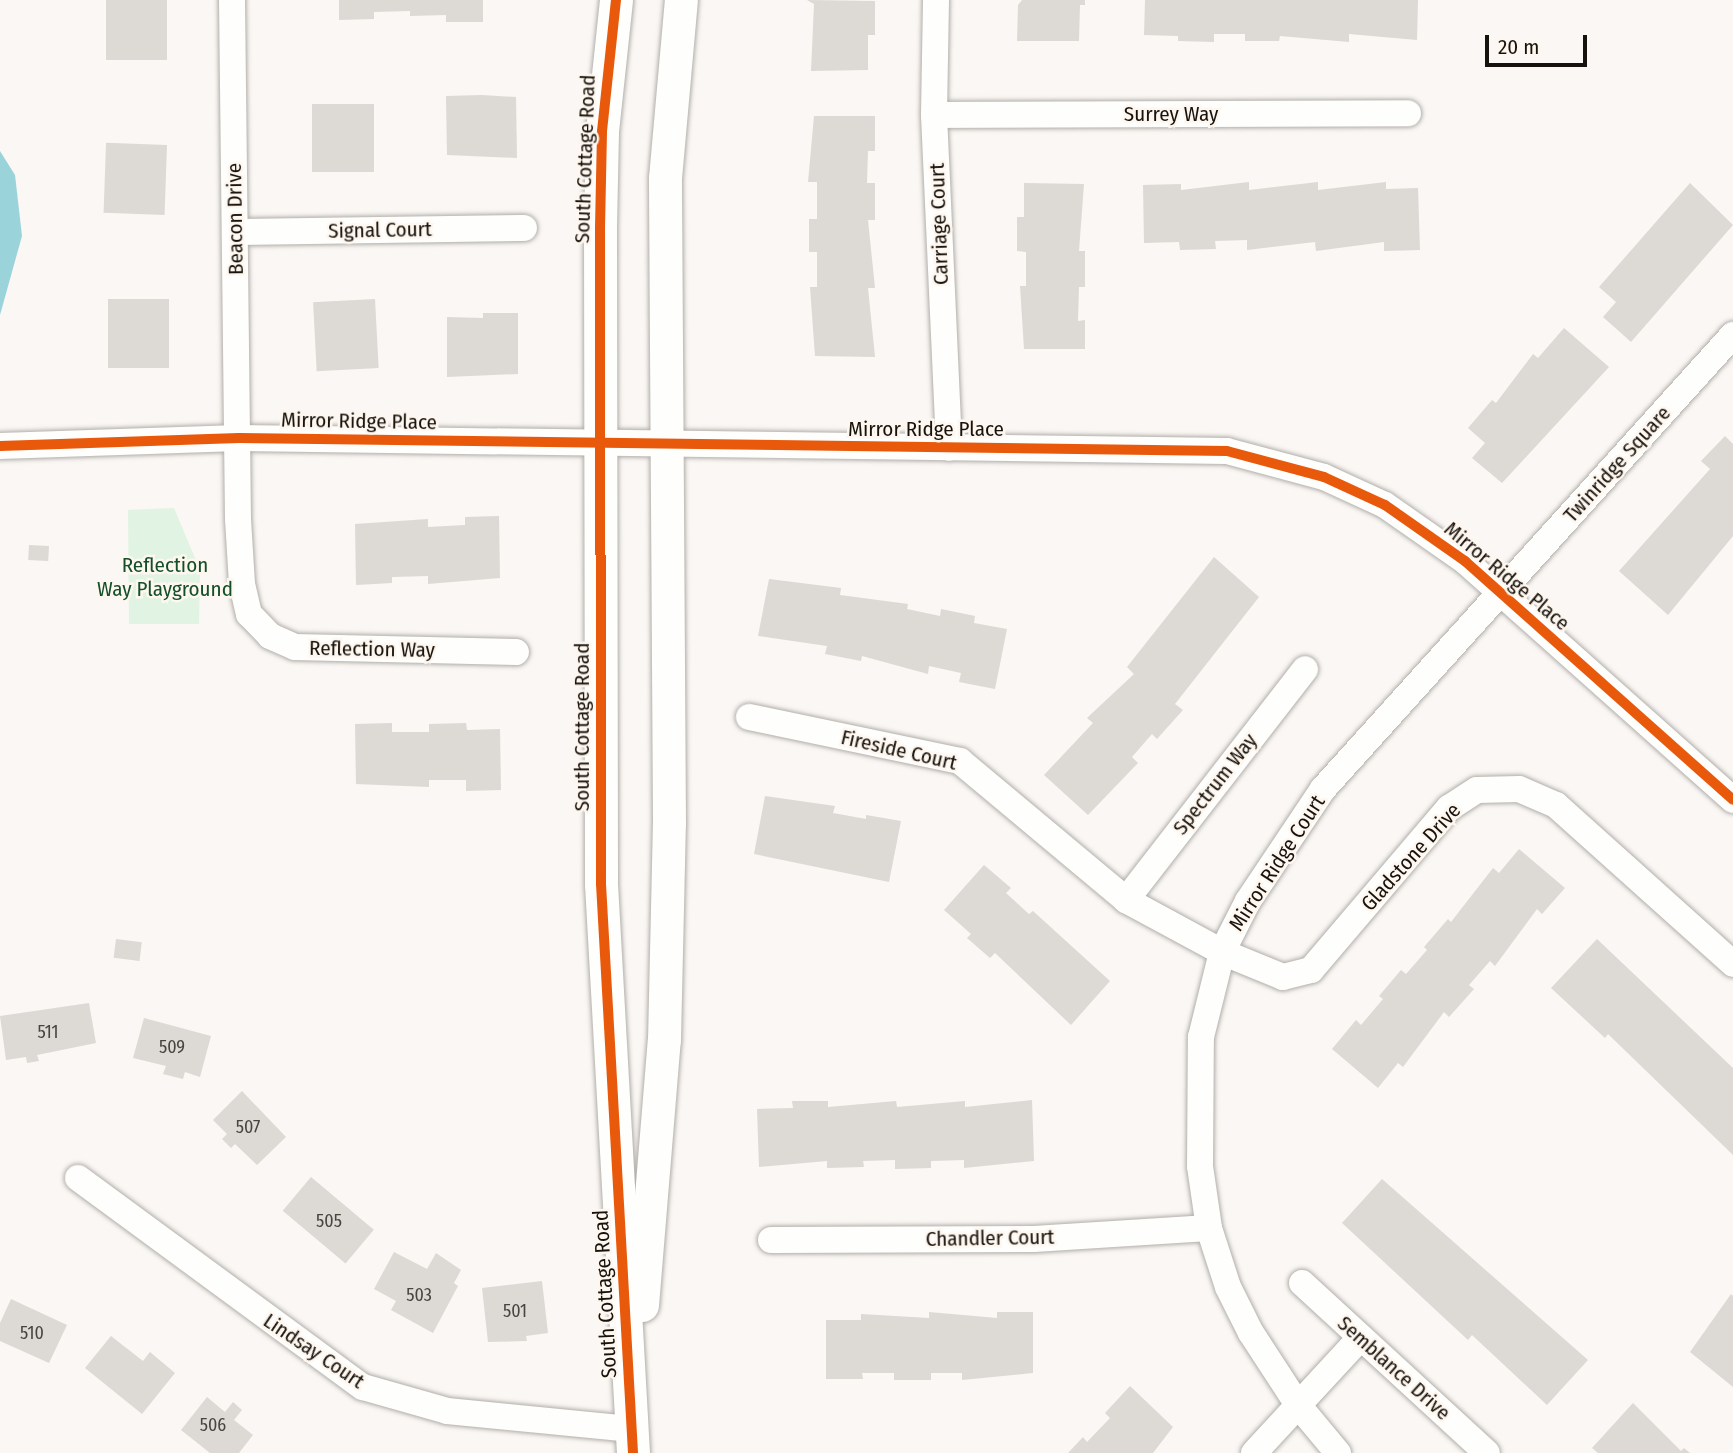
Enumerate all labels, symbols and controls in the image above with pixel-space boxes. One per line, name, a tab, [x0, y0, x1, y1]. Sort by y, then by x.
scale bar	[1488, 21, 1590, 65]
text: 20 m	[1498, 34, 1539, 60]
street label: South Cottage Road	[569, 74, 601, 244]
street label: Surrey Way	[1124, 101, 1218, 127]
street label: Beacon Drive	[221, 163, 249, 275]
street label: Carriage Court	[924, 163, 954, 285]
street label: Signal Court	[328, 216, 432, 244]
street label: Twinridge Square	[1558, 401, 1676, 527]
street label: Mirror Ridge Place	[281, 407, 437, 435]
street label: Mirror Ridge Place	[848, 416, 1004, 442]
street label: Mirror Ridge Place	[1439, 516, 1575, 636]
park label: Reflection Way Playground	[97, 552, 233, 602]
street label: Reflection Way	[309, 635, 435, 663]
street label: South Cottage Road	[569, 643, 595, 811]
street label: Fireside Court	[839, 724, 959, 776]
street label: Spectrum Way	[1168, 728, 1262, 840]
street label: Mirror Ridge Court	[1224, 790, 1330, 936]
street label: Gladstone Drive	[1356, 798, 1466, 916]
house number: 511	[37, 1021, 59, 1043]
house number: 509	[159, 1036, 185, 1058]
house number: 507	[236, 1116, 260, 1138]
street label: South Cottage Road	[588, 1209, 622, 1379]
house number: 505	[316, 1210, 342, 1232]
street label: Chandler Court	[925, 1224, 1055, 1252]
house number: 503	[406, 1284, 432, 1306]
house number: 501	[503, 1300, 527, 1322]
street label: Lindsay Court	[259, 1308, 369, 1394]
street label: Semblance Drive	[1332, 1311, 1456, 1425]
house number: 510	[20, 1322, 44, 1344]
house number: 506	[200, 1414, 226, 1436]

